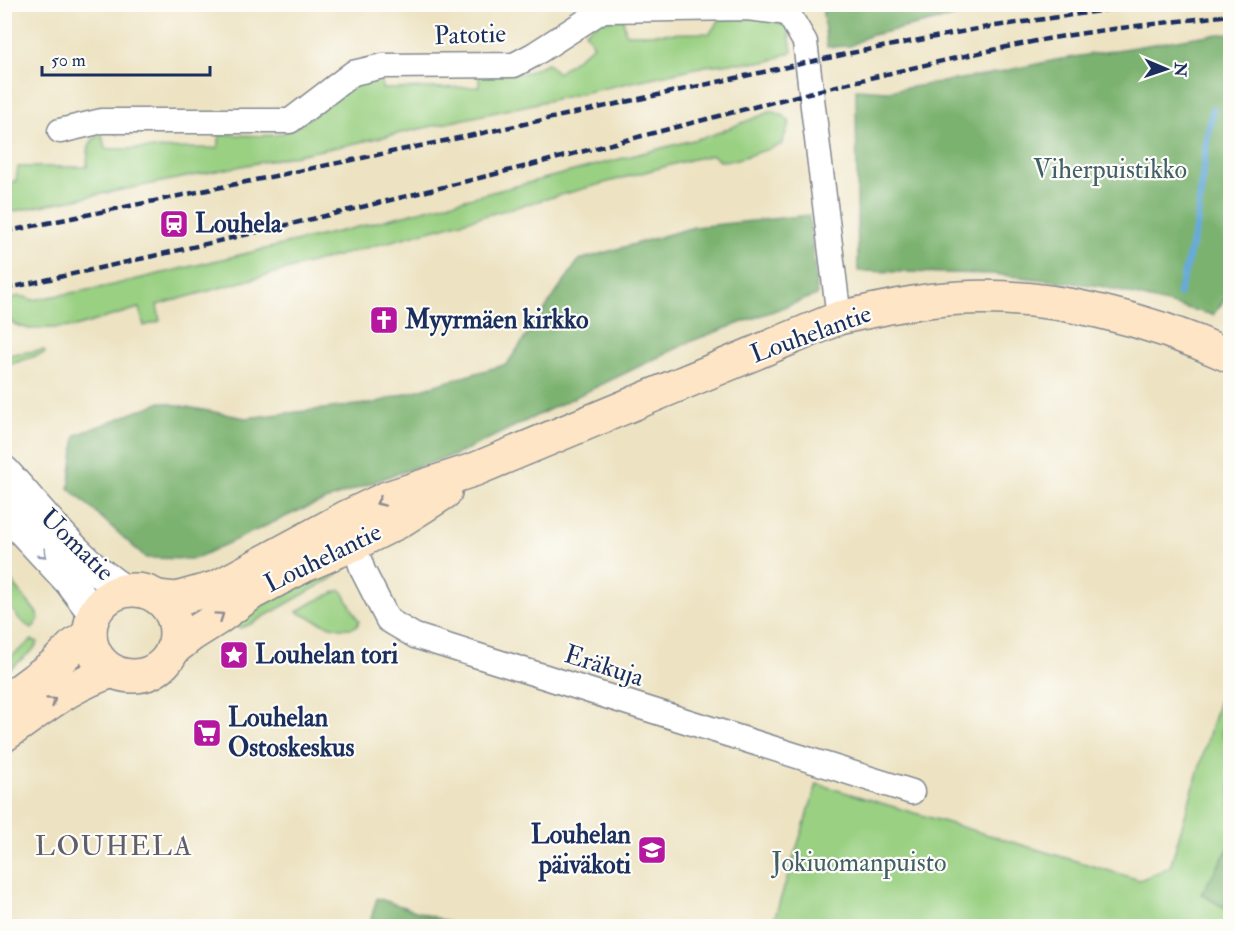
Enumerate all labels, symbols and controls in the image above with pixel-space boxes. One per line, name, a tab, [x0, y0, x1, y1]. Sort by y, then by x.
street label: Patotie	[433, 18, 507, 52]
scale bar	[42, 39, 210, 77]
north arrow	[1136, 39, 1196, 99]
text: 50 m	[51, 49, 86, 72]
text: N	[1170, 61, 1190, 78]
park label: Viherpuistikko	[1033, 154, 1187, 187]
station icon: Louhela	[158, 208, 190, 240]
place label: Louhela	[195, 208, 283, 240]
street label: Louhelantie	[746, 297, 876, 371]
church icon: Myyrmäen kirkko	[368, 304, 400, 336]
place label: Myyrmäen kirkko	[404, 304, 589, 337]
one-way arrow	[376, 494, 387, 506]
street label: Uomatie	[33, 502, 121, 588]
street label: Louhelantie	[259, 516, 387, 600]
one-way arrow	[36, 547, 47, 558]
one-way arrow	[213, 612, 224, 623]
street label: Eräkuja	[560, 638, 648, 694]
place icon: Louhelan tori	[218, 639, 250, 671]
place label: Louhelan tori	[255, 639, 398, 671]
one-way arrow	[46, 697, 57, 708]
place label: Louhelan Ostoskeskus	[228, 702, 354, 764]
supermarket icon: Louhelan Ostoskeskus	[191, 717, 223, 749]
place label: Louhelan päiväkoti	[531, 819, 632, 882]
district label: LOUHELA	[35, 829, 193, 864]
school or university icon: Louhelan päiväkoti	[636, 834, 668, 866]
park label: Jokiuomanpuisto	[771, 847, 947, 880]

